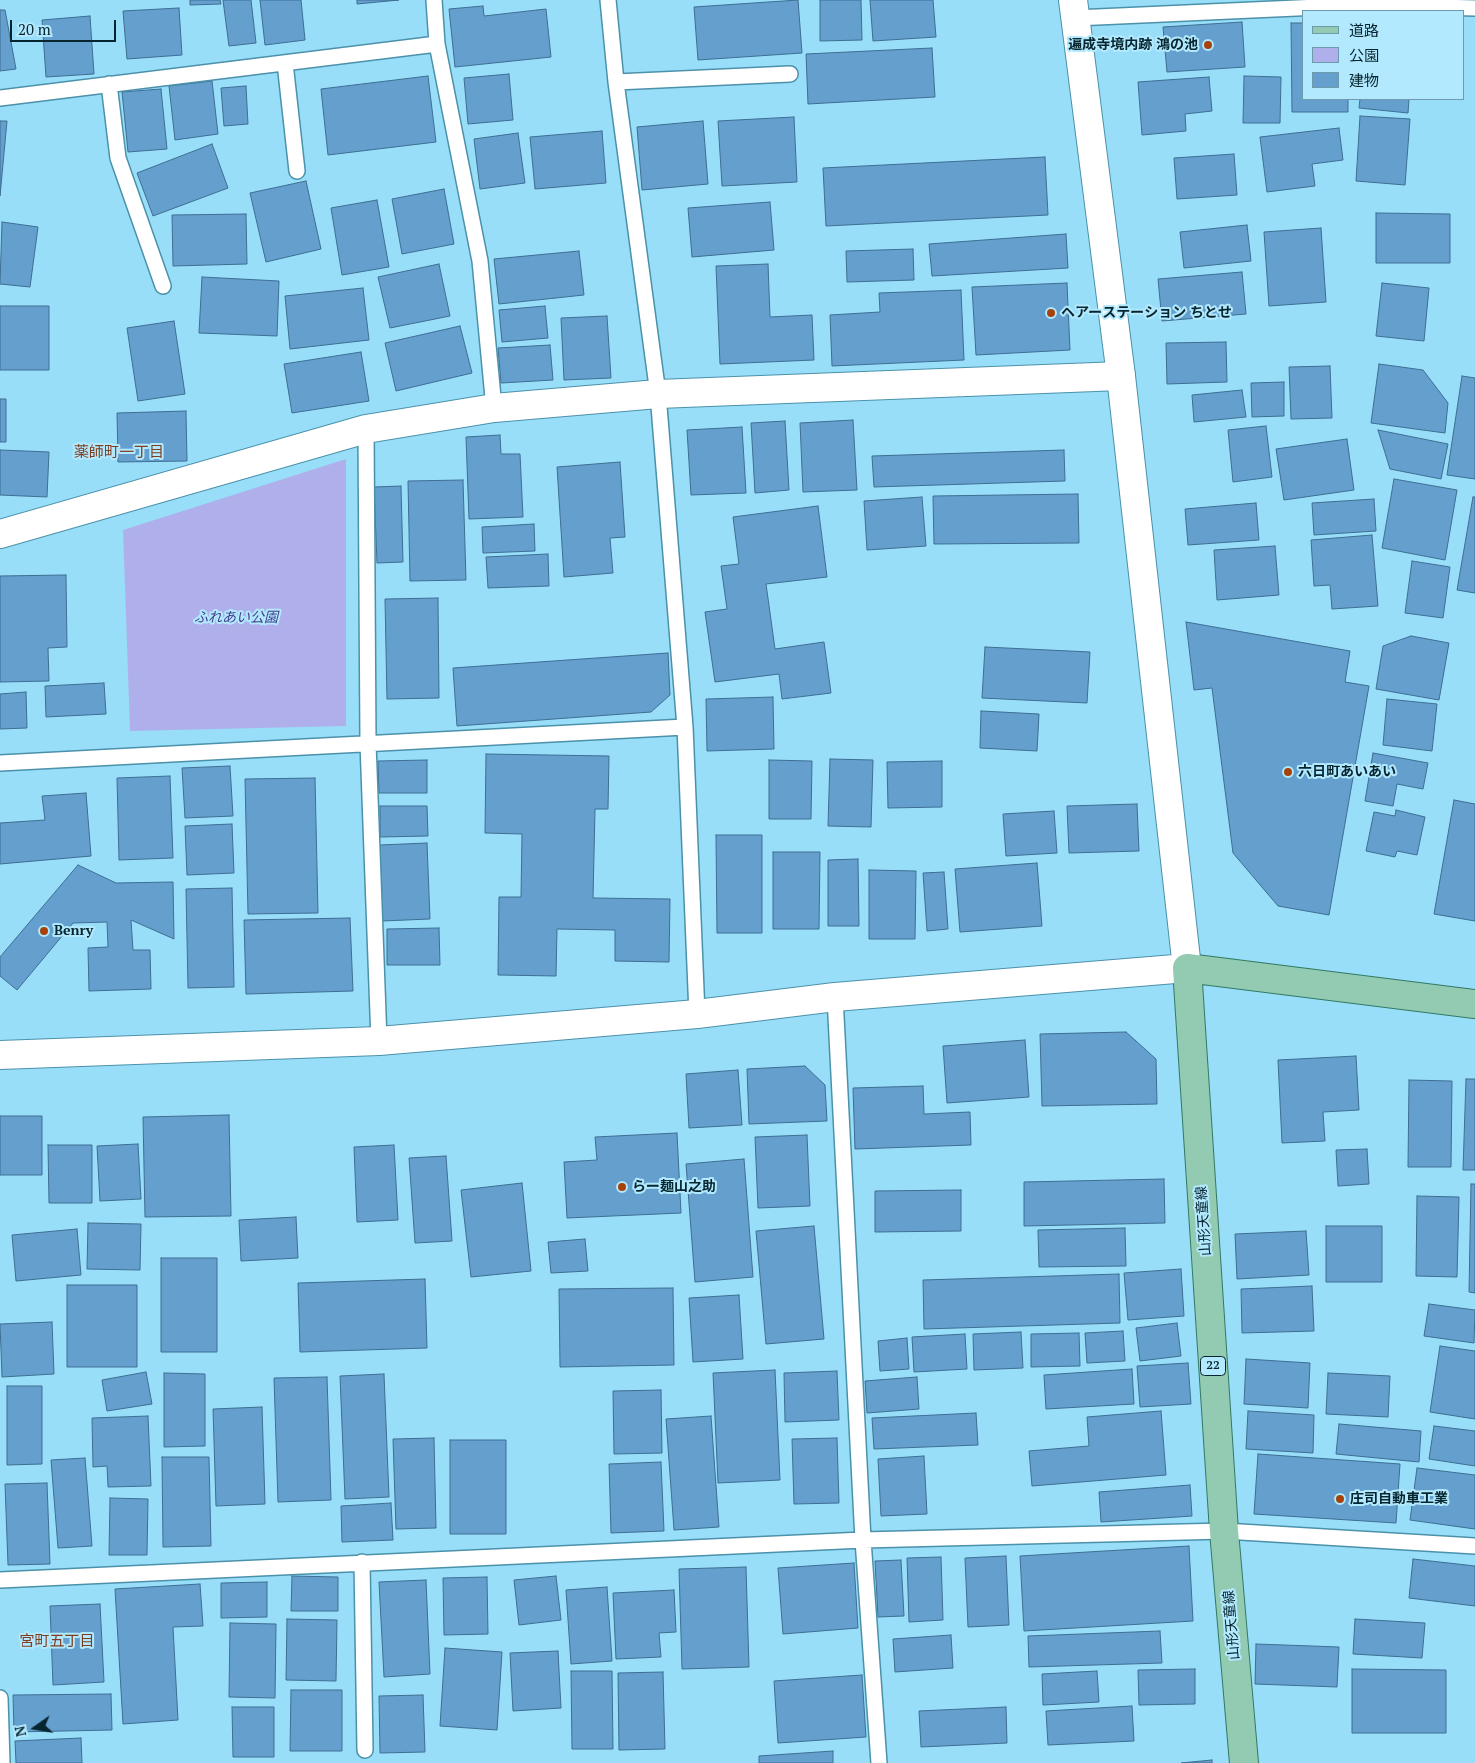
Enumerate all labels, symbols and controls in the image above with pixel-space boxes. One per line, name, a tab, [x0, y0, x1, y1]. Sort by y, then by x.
scale bar	[12, 10, 119, 42]
legend	[1302, 10, 1465, 100]
text: 20 m	[18, 19, 51, 39]
text: 道路	[1349, 20, 1379, 40]
place label: 遍成寺境内跡 鴻の池	[1068, 37, 1198, 53]
marker: 遍成寺境内跡 鴻の池	[1202, 39, 1214, 51]
text: 公園	[1349, 45, 1379, 65]
text: 建物	[1349, 70, 1379, 90]
place label: ヘアーステーション ちとせ	[1061, 305, 1232, 321]
marker: ヘアーステーション ちとせ	[1045, 307, 1057, 319]
district label: 薬師町一丁目	[74, 444, 164, 462]
park label: ふれあい公園	[194, 610, 278, 626]
place label: 六日町あいあい	[1298, 764, 1396, 780]
marker: 六日町あいあい	[1282, 766, 1294, 778]
place label: Benry	[54, 923, 93, 939]
marker: Benry	[38, 925, 50, 937]
place label: らー麺山之助	[632, 1179, 716, 1195]
marker: らー麺山之助	[616, 1181, 628, 1193]
street label: 山形天童線	[1193, 1185, 1215, 1257]
road number: 22	[1200, 1356, 1226, 1375]
place label: 庄司自動車工業	[1350, 1491, 1448, 1507]
marker: 庄司自動車工業	[1334, 1493, 1346, 1505]
street label: 山形天童線	[1221, 1589, 1243, 1661]
district label: 宮町五丁目	[20, 1633, 94, 1651]
north arrow	[10, 1703, 60, 1753]
text: N	[9, 1724, 30, 1739]

